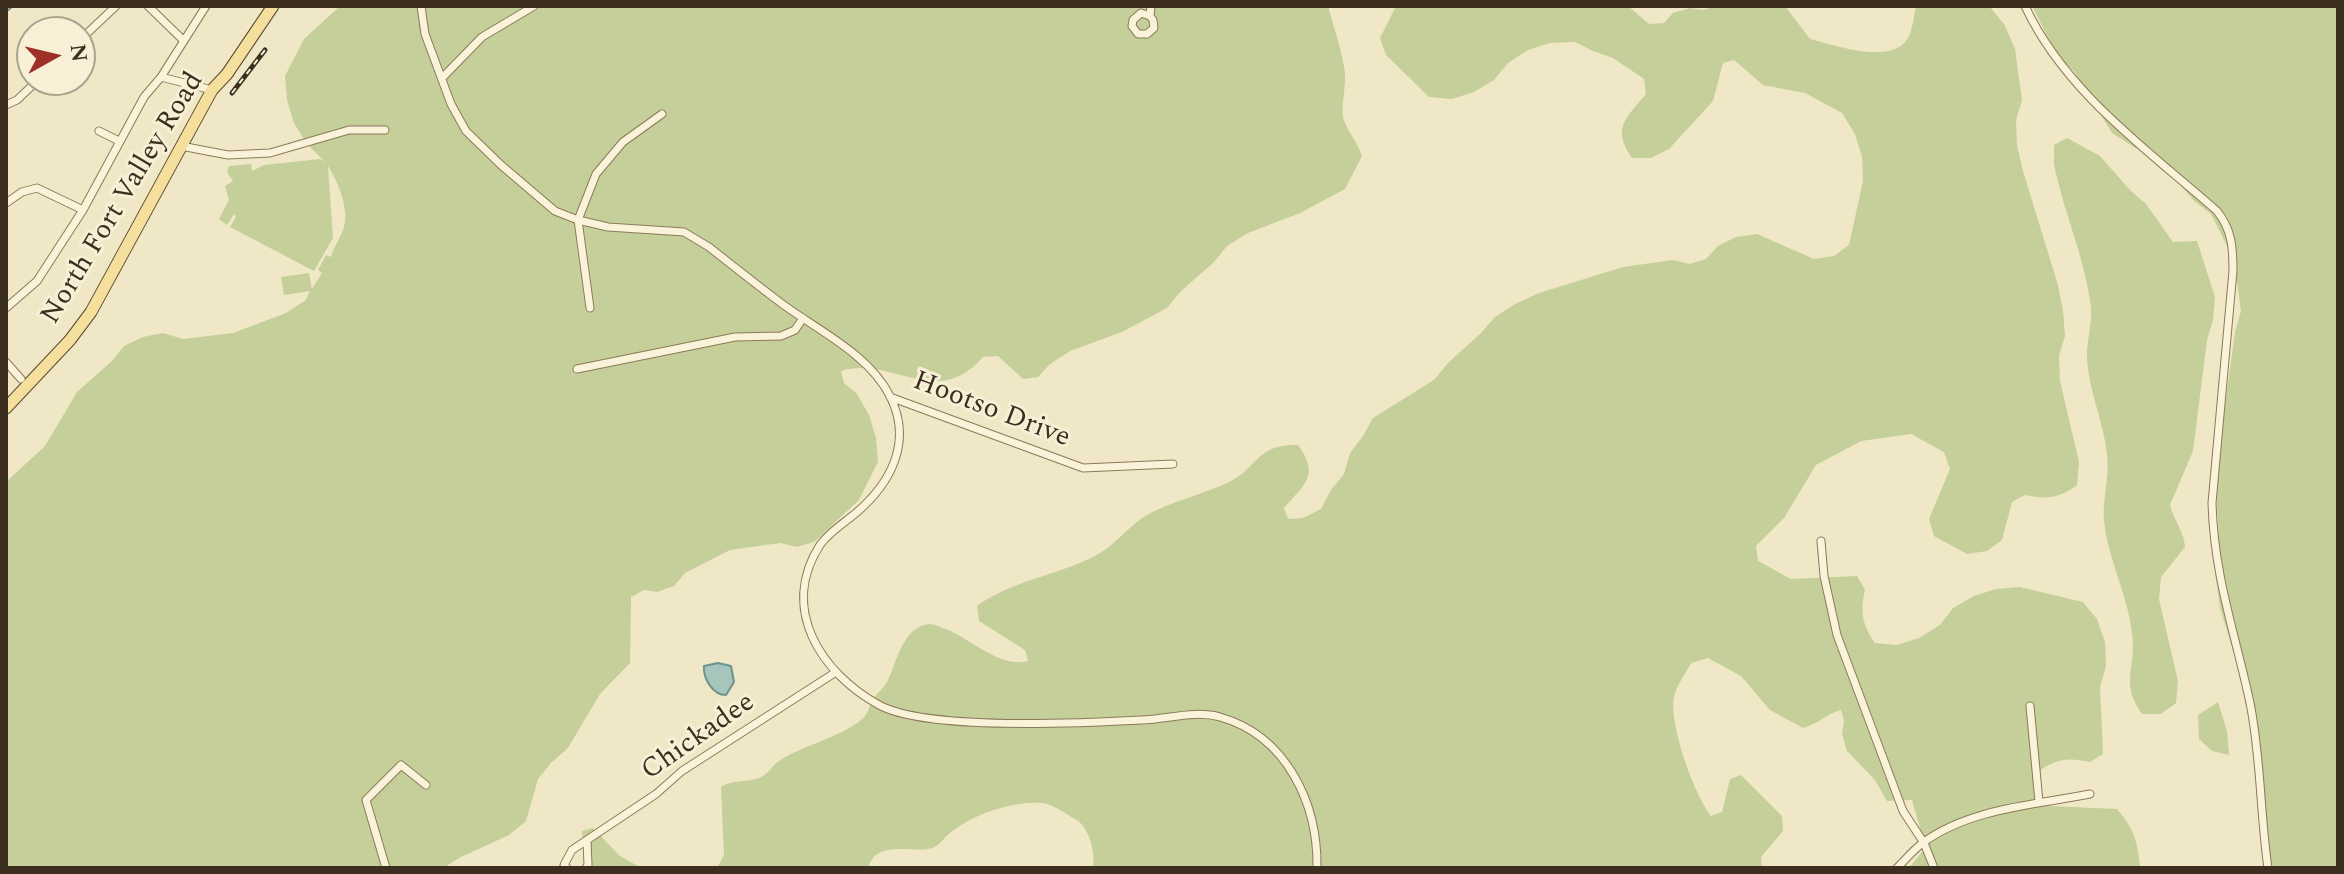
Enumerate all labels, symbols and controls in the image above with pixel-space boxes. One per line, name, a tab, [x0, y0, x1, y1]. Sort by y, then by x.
north arrow	[16, 16, 96, 96]
text: N	[61, 42, 96, 64]
street label: North Fort Valley Road	[35, 67, 213, 331]
street label: Hootso Drive	[908, 366, 1074, 456]
street label: Chickadee	[636, 687, 762, 789]

